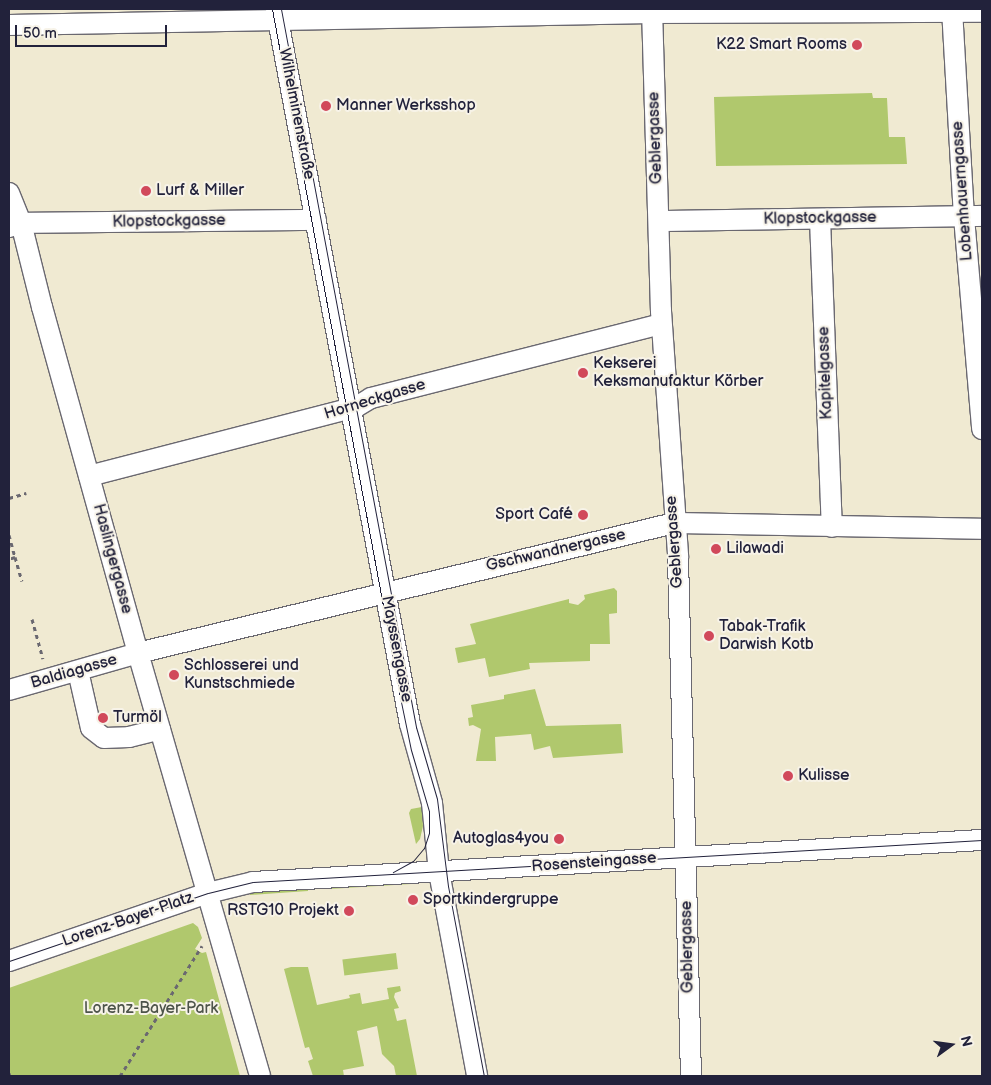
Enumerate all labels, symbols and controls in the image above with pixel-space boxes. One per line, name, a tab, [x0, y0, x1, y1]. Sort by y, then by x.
scale bar	[18, 15, 170, 47]
text: 50 m	[23, 24, 57, 43]
place label: K22 Smart Rooms	[716, 35, 847, 55]
marker: K22 Smart Rooms	[851, 39, 863, 51]
street label: Wilhelminenstraße	[274, 47, 318, 181]
street label: Geblergasse	[645, 91, 667, 185]
place label: Manner Werksshop	[336, 96, 476, 116]
marker: Manner Werksshop	[320, 100, 332, 112]
street label: Lobenhauerngasse	[949, 120, 977, 262]
place label: Lurf & Miller	[156, 181, 244, 201]
marker: Lurf & Miller	[140, 185, 152, 197]
street label: Klopstockgasse	[763, 208, 877, 230]
street label: Klopstockgasse	[112, 211, 226, 233]
street label: Kapitelgasse	[815, 326, 837, 420]
place label: Kekserei Keksmanufaktur Körber	[593, 354, 763, 392]
marker: Kekserei Keksmanufaktur Körber	[577, 367, 589, 379]
street label: Horneckgasse	[322, 375, 428, 425]
street label: Geblergasse	[662, 495, 688, 589]
street label: Haslingergasse	[88, 502, 136, 616]
place label: Sport Café	[495, 505, 573, 525]
marker: Sport Café	[577, 509, 589, 521]
street label: Gschwandnergasse	[484, 526, 628, 576]
place label: Lilawadi	[726, 539, 784, 559]
marker: Lilawadi	[710, 543, 722, 555]
street label: Mayssengasse	[376, 594, 416, 704]
place label: Tabak-Trafik Darwish Kotb	[719, 617, 814, 655]
marker: Tabak-Trafik Darwish Kotb	[703, 630, 715, 642]
street label: Baldiagasse	[29, 650, 119, 694]
place label: Schlosserei und Kunstschmiede	[184, 656, 299, 694]
marker: Schlosserei und Kunstschmiede	[168, 669, 180, 681]
place label: Turmöl	[113, 708, 162, 728]
marker: Turmöl	[97, 712, 109, 724]
place label: Kulisse	[798, 766, 850, 786]
marker: Kulisse	[782, 770, 794, 782]
place label: Autoglas4you	[453, 829, 549, 849]
marker: Autoglas4you	[553, 833, 565, 845]
street label: Rosensteingasse	[531, 849, 657, 877]
street label: Lorenz-Bayer-Platz	[60, 889, 196, 951]
place label: Sportkindergruppe	[423, 890, 559, 910]
marker: Sportkindergruppe	[407, 894, 419, 906]
place label: RSTG10 Projekt	[227, 901, 339, 921]
street label: Geblergasse	[678, 901, 698, 993]
marker: RSTG10 Projekt	[343, 905, 355, 917]
park label: Lorenz-Bayer-Park	[84, 999, 218, 1019]
north arrow	[926, 1020, 976, 1070]
text: N	[957, 1034, 976, 1048]

